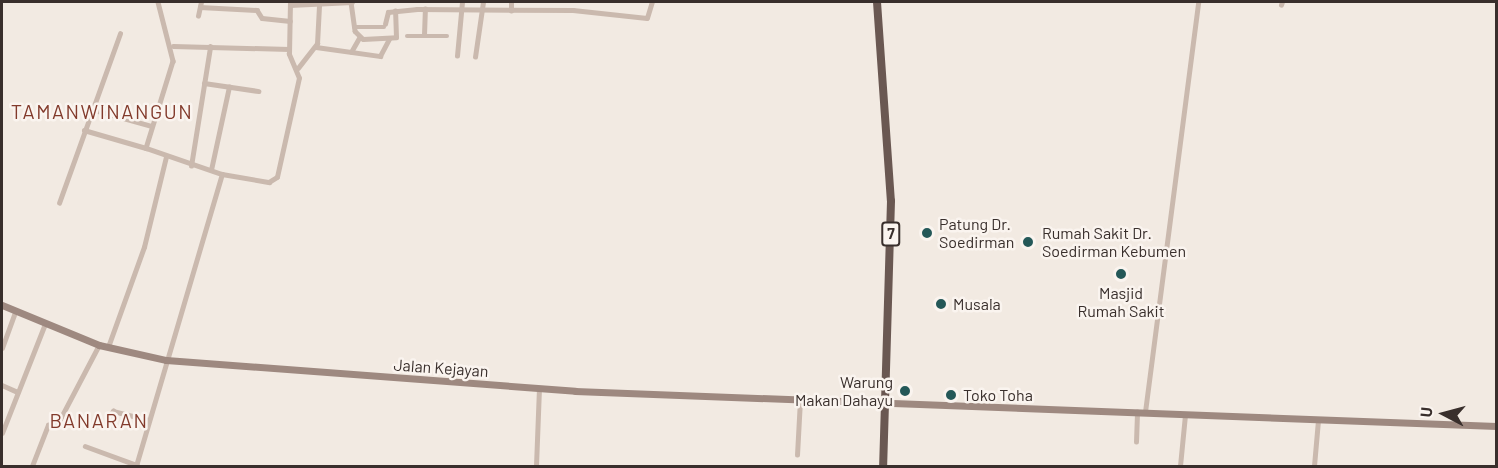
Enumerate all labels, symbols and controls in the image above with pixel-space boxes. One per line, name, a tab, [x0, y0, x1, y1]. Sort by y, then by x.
district label: TAMANWINANGUN	[11, 99, 193, 123]
place label: Patung Dr. Soedirman	[939, 214, 1014, 252]
road number: 7	[880, 222, 902, 246]
place label: Rumah Sakit Dr. Soedirman Kebumen	[1042, 223, 1186, 261]
marker: Patung Dr. Soedirman	[920, 226, 934, 240]
marker: Rumah Sakit Dr. Soedirman Kebumen	[1019, 233, 1037, 251]
marker: Masjid Rumah Sakit	[1114, 267, 1128, 281]
place label: Masjid Rumah Sakit	[1077, 283, 1165, 321]
place label: Musala	[953, 294, 1001, 314]
marker: Musala	[934, 297, 948, 311]
street label: Jalan Kejayan	[393, 355, 489, 381]
place label: Warung Makan Dahayu	[795, 372, 893, 410]
marker: Warung Makan Dahayu	[898, 384, 912, 398]
north arrow	[1414, 384, 1474, 444]
place label: Toko Toha	[963, 385, 1033, 405]
marker: Toko Toha	[944, 388, 958, 402]
text: U	[1416, 406, 1436, 418]
district label: BANARAN	[49, 408, 149, 432]

